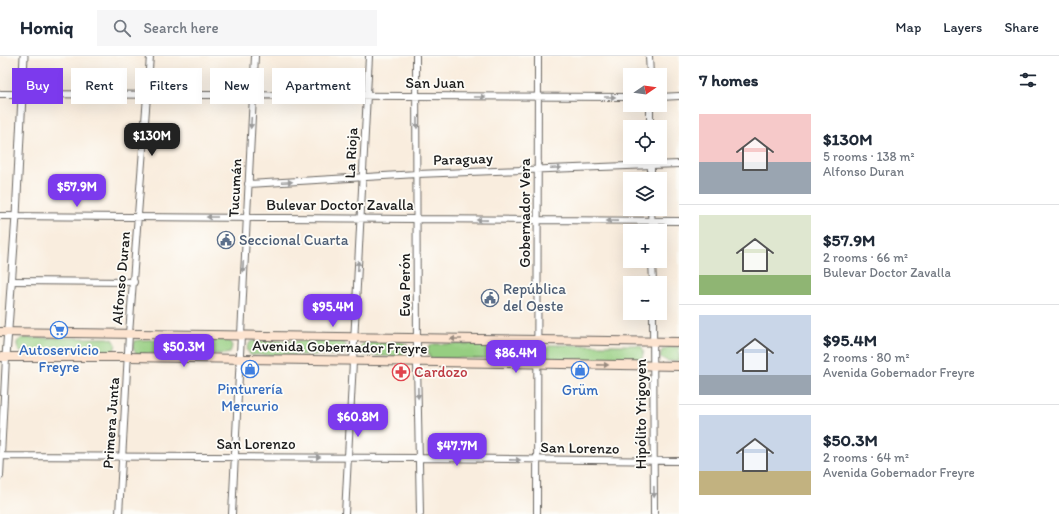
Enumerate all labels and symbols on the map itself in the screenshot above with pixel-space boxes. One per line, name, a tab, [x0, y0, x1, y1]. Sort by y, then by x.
north arrow	[623, 68, 667, 112]
street label: San Juan	[406, 74, 464, 92]
one-way arrow	[474, 94, 487, 100]
one-way arrow	[604, 94, 617, 100]
one-way arrow	[248, 117, 255, 129]
one-way arrow	[414, 117, 420, 130]
pin: $130M	[124, 123, 180, 157]
street label: La Rioja	[341, 127, 361, 179]
street label: Paraguay	[433, 149, 493, 169]
street label: Tucumán	[224, 157, 246, 218]
street label: Gobernador Vera	[516, 158, 534, 268]
one-way arrow	[550, 165, 563, 171]
pin: $57.9M	[44, 174, 110, 208]
one-way arrow	[281, 178, 293, 185]
street label: Bulevar Doctor Zavalla	[266, 196, 414, 214]
one-way arrow	[205, 214, 218, 220]
one-way arrow	[476, 216, 488, 223]
one-way arrow	[605, 218, 618, 224]
street label: Alfonso Duran	[108, 230, 134, 325]
public building icon: Seccional Cuarta	[216, 230, 236, 250]
place label: Seccional Cuarta	[239, 231, 349, 249]
street label: Eva Perón	[396, 253, 414, 317]
one-way arrow	[355, 260, 362, 272]
one-way arrow	[240, 261, 247, 273]
place label: República del Oeste	[503, 280, 566, 315]
public building icon: República del Oeste	[480, 288, 500, 308]
pin: $95.4M	[300, 294, 366, 328]
supermarket icon: Autoservicio Freyre	[49, 320, 69, 340]
pin: $50.3M	[151, 334, 217, 368]
street label: Avenida Gobernador Freyre	[252, 336, 428, 358]
one-way arrow	[449, 336, 462, 342]
pin: $86.4M	[483, 340, 549, 374]
place label: Autoservicio Freyre	[19, 341, 99, 376]
street label: Hipólito Yrigoyen	[632, 358, 650, 469]
shop icon: Pinturería Mercurio	[240, 359, 260, 379]
shop icon: Grüm	[570, 360, 590, 380]
pharmacy icon: Cardozo	[391, 362, 411, 382]
one-way arrow	[597, 362, 610, 368]
place label: Cardozo	[414, 363, 468, 381]
street label: Primera Junta	[99, 376, 123, 469]
place label: Pinturería Mercurio	[217, 380, 283, 415]
place label: Grüm	[562, 381, 598, 399]
one-way arrow	[415, 387, 421, 400]
pin: $60.8M	[325, 404, 391, 438]
pin: $47.7M	[424, 433, 490, 467]
street label: San Lorenzo	[216, 435, 296, 453]
street label: San Lorenzo	[540, 438, 620, 458]
one-way arrow	[309, 454, 322, 460]
one-way arrow	[509, 457, 522, 463]
one-way arrow	[651, 486, 657, 499]

